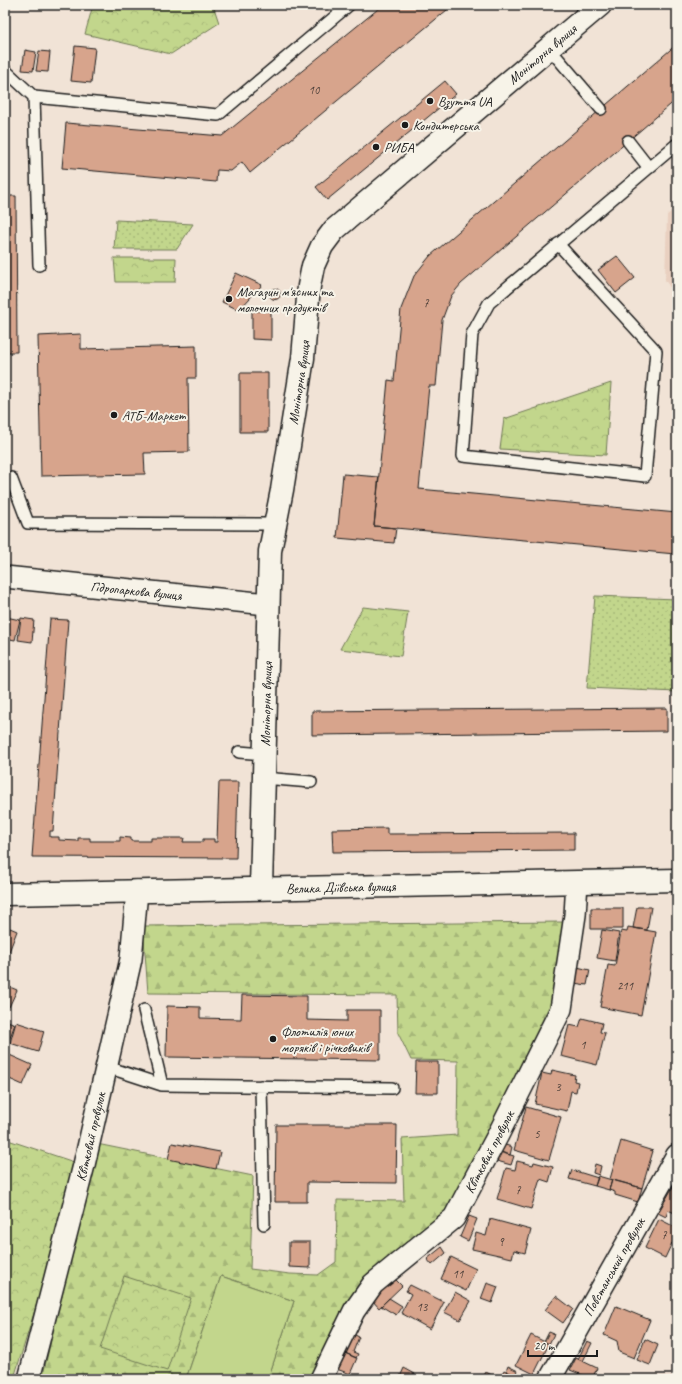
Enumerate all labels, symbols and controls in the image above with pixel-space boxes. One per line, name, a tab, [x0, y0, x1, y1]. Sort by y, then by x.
street label: Моніторна вулиця	[505, 20, 581, 88]
house number: 10	[309, 82, 321, 98]
place label: Взуття UA	[438, 93, 493, 110]
marker: Взуття UA	[425, 96, 435, 106]
place label: Кондитерська	[413, 117, 480, 134]
marker: Кондитерська	[400, 120, 410, 130]
place label: РИБА	[384, 139, 415, 156]
marker: РИБА	[371, 142, 381, 152]
place label: Магазин м'ясних та молочних продуктів	[237, 283, 334, 316]
marker: Магазин м'ясних та молочних продуктів	[224, 294, 234, 304]
house number: 7	[423, 295, 429, 311]
street label: Моніторна вулиця	[285, 339, 314, 426]
place label: АТБ-Маркет	[122, 407, 187, 424]
marker: АТБ-Маркет	[109, 410, 119, 420]
street label: Гідропаркова вулиця	[90, 578, 183, 604]
street label: Моніторна вулиця	[257, 660, 276, 746]
street label: Велика Діївська вулиця	[286, 878, 397, 897]
house number: 211	[617, 978, 634, 994]
place label: Флотилія юних моряків і річковиків	[281, 1023, 373, 1056]
marker: Флотилія юних моряків і річковиків	[268, 1034, 278, 1044]
house number: 1	[580, 1037, 586, 1053]
house number: 3	[555, 1079, 562, 1095]
street label: Квітковий провулок	[72, 1089, 110, 1183]
street label: Квітковий провулок	[461, 1106, 519, 1196]
house number: 5	[534, 1126, 540, 1142]
house number: 7	[515, 1182, 521, 1198]
street label: Повстанський провулок	[580, 1213, 650, 1319]
house number: 7	[661, 1227, 667, 1243]
house number: 9	[498, 1234, 505, 1250]
house number: 11	[453, 1266, 464, 1282]
house number: 13	[417, 1299, 429, 1315]
scale bar	[528, 1332, 597, 1358]
text: 20 m	[534, 1338, 556, 1354]

